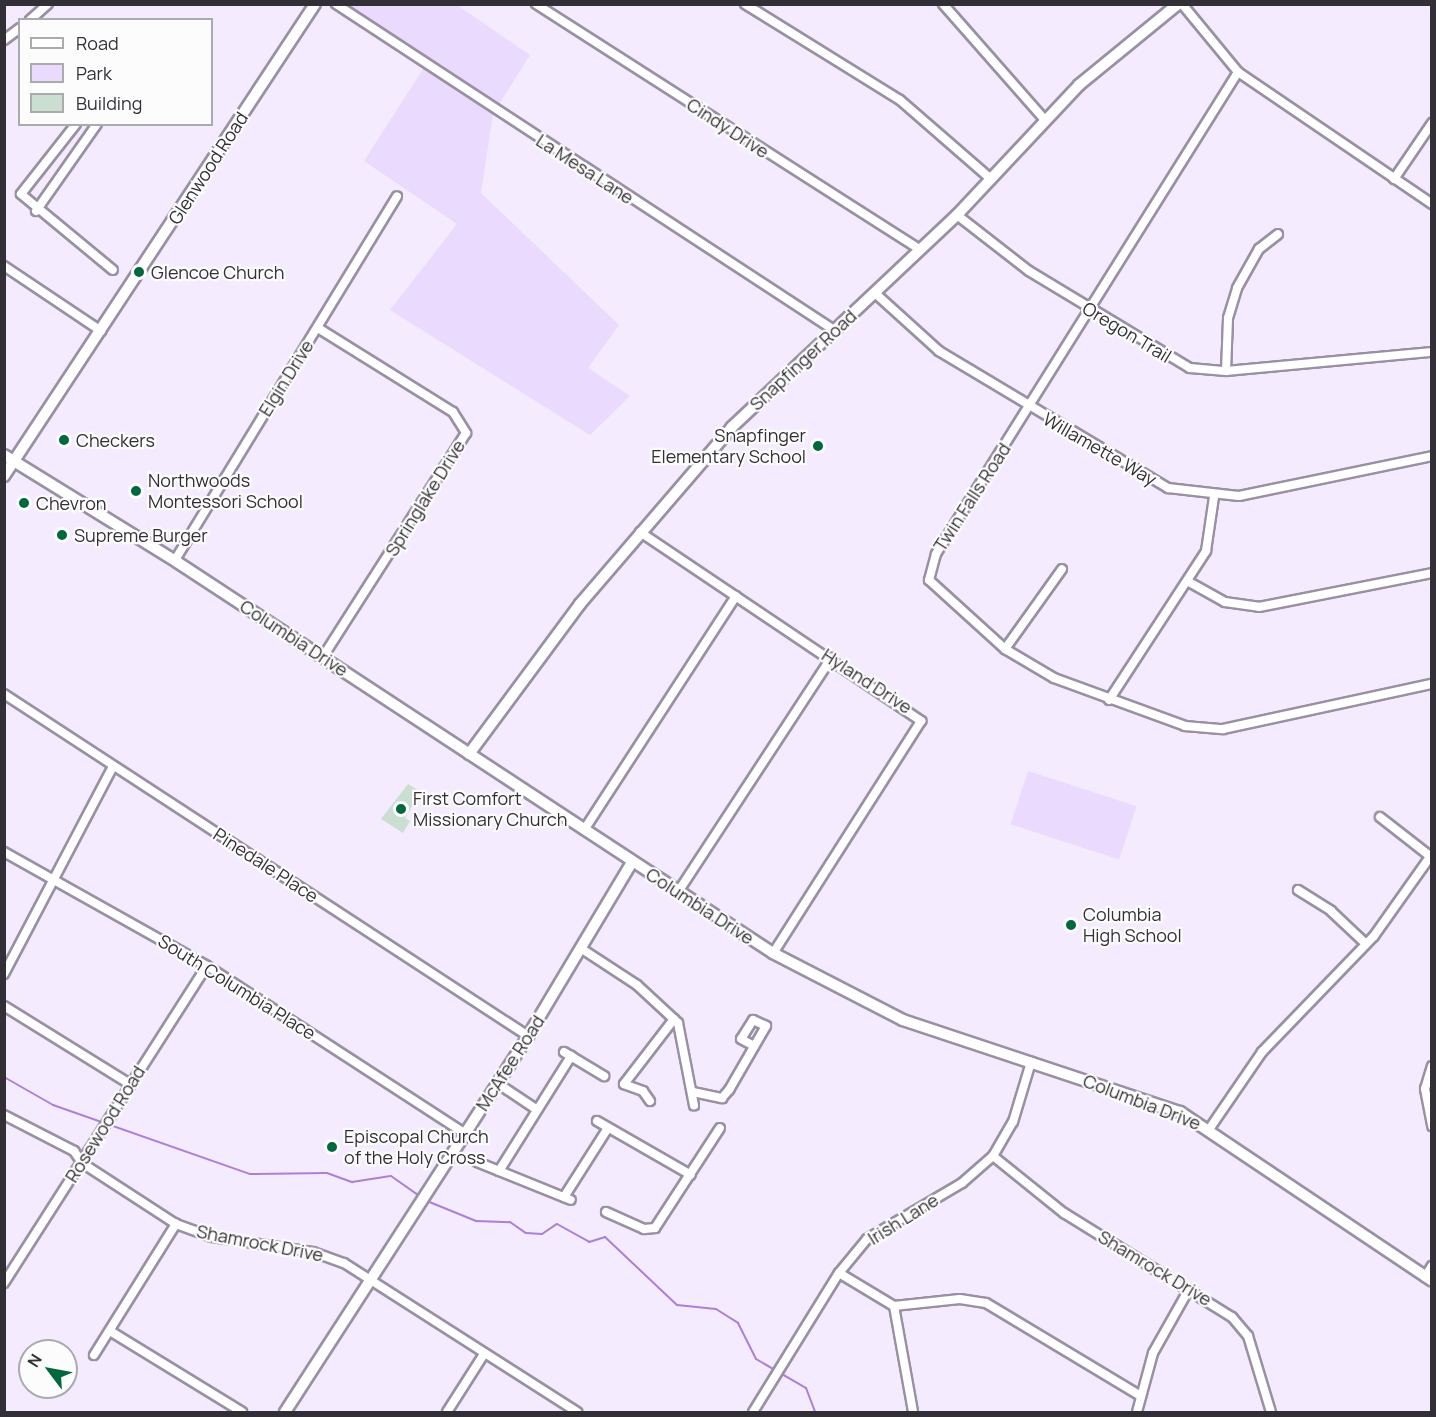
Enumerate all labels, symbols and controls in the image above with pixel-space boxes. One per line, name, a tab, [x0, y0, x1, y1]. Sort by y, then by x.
legend	[18, 18, 213, 126]
text: Road	[76, 31, 119, 55]
text: Park	[76, 61, 112, 85]
text: Building	[76, 91, 142, 115]
street label: Cindy Drive	[683, 93, 773, 163]
street label: Glenwood Road	[164, 108, 252, 228]
street label: La Mesa Lane	[532, 129, 638, 209]
place label: Glencoe Church	[151, 261, 284, 283]
marker: Glencoe Church	[132, 265, 146, 279]
street label: Oregon Trail	[1079, 297, 1175, 367]
street label: Snapfinger Road	[745, 305, 861, 415]
street label: Elgin Drive	[254, 336, 318, 420]
street label: Willamette Way	[1039, 408, 1161, 490]
place label: Snapfinger Elementary School	[651, 425, 806, 468]
place label: Checkers	[76, 429, 155, 451]
marker: Checkers	[57, 433, 71, 447]
street label: Springlake Drive	[381, 436, 469, 560]
marker: Snapfinger Elementary School	[811, 439, 825, 453]
street label: Twin Falls Road	[929, 439, 1015, 555]
place label: Northwoods Montessori School	[148, 470, 303, 512]
marker: Northwoods Montessori School	[129, 484, 143, 498]
place label: Chevron	[36, 492, 107, 514]
marker: Chevron	[17, 496, 31, 510]
place label: Supreme Burger	[74, 524, 208, 546]
marker: Supreme Burger	[55, 528, 69, 542]
street label: Columbia Drive	[236, 595, 352, 681]
street label: Hyland Drive	[818, 644, 916, 718]
place label: First Comfort Missionary Church	[413, 788, 567, 830]
marker: First Comfort Missionary Church	[394, 802, 408, 816]
street label: Pinedale Place	[210, 823, 322, 907]
street label: Columbia Drive	[642, 863, 758, 949]
place label: Columbia High School	[1083, 904, 1182, 946]
marker: Columbia High School	[1064, 918, 1078, 932]
street label: South Columbia Place	[154, 930, 320, 1044]
street label: McAfee Road	[471, 1011, 549, 1115]
street label: Rosewood Road	[61, 1062, 149, 1186]
street label: Columbia Drive	[1080, 1070, 1204, 1134]
place label: Episcopal Church of the Holy Cross	[344, 1126, 489, 1168]
marker: Episcopal Church of the Holy Cross	[325, 1140, 339, 1154]
street label: Irish Lane	[864, 1189, 942, 1249]
street label: Shamrock Drive	[195, 1220, 325, 1266]
street label: Shamrock Drive	[1094, 1226, 1216, 1310]
north arrow	[18, 1339, 78, 1399]
text: N	[22, 1350, 47, 1371]

